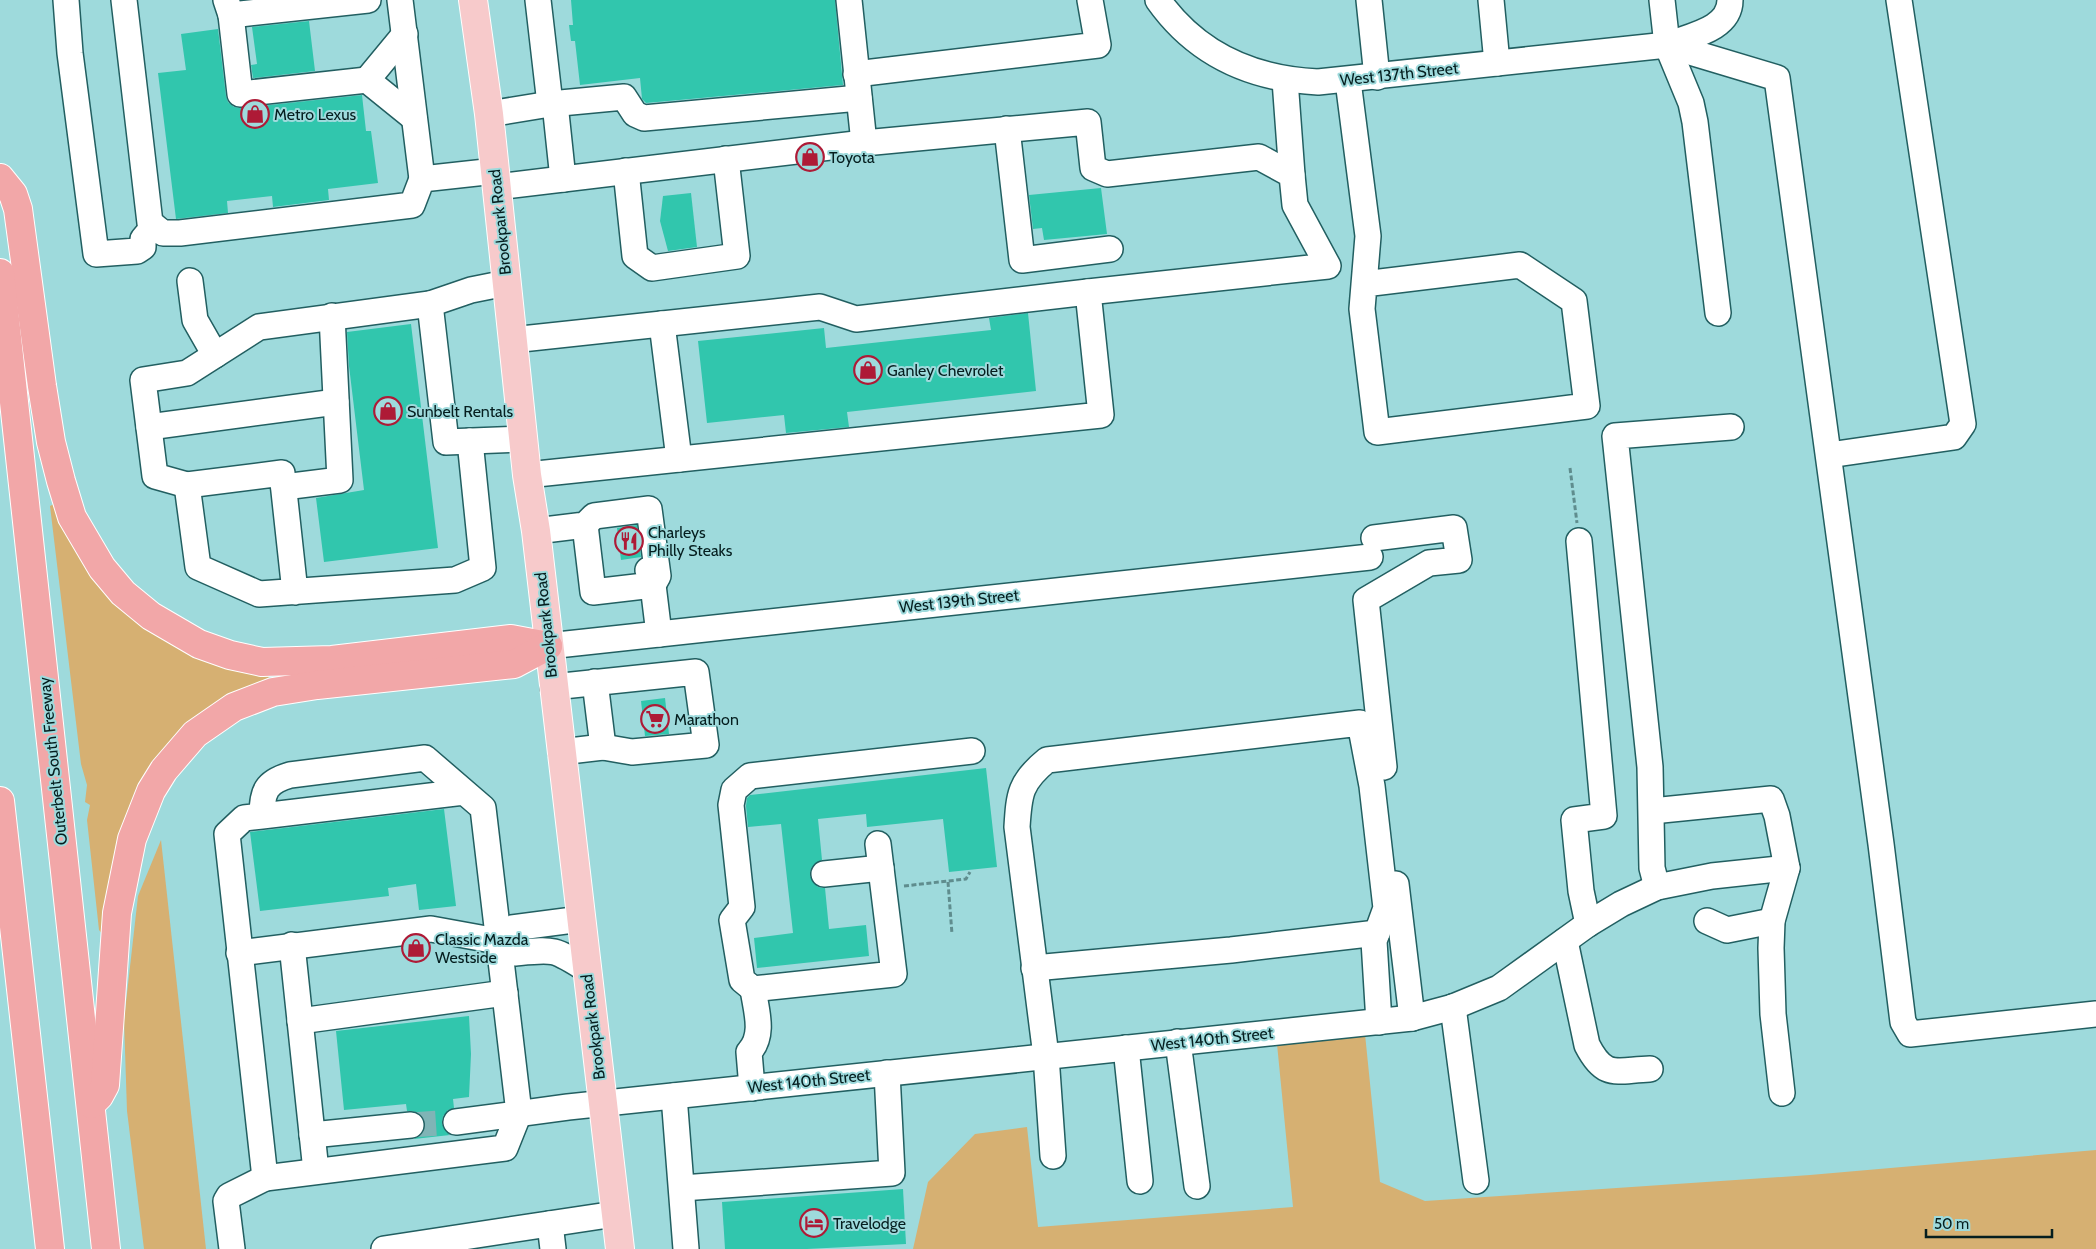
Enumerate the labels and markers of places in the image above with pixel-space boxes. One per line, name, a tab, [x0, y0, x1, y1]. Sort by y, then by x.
shop icon: Metro Lexus	[240, 99, 270, 129]
place label: Metro Lexus	[274, 105, 357, 124]
shop icon: Toyota	[795, 142, 825, 172]
place label: Toyota	[829, 148, 875, 167]
shop icon: Ganley Chevrolet	[853, 355, 883, 385]
place label: Ganley Chevrolet	[887, 361, 1004, 380]
shop icon: Sunbelt Rentals	[373, 396, 403, 426]
place label: Sunbelt Rentals	[407, 402, 514, 421]
place label: Charleys Philly Steaks	[648, 523, 733, 560]
restaurant icon: Charleys Philly Steaks	[614, 526, 644, 556]
supermarket icon: Marathon	[640, 704, 670, 734]
place label: Marathon	[674, 710, 739, 729]
place label: Classic Mazda Westside	[435, 930, 529, 967]
shop icon: Classic Mazda Westside	[401, 933, 431, 963]
hotel icon: Travelodge	[799, 1208, 829, 1238]
place label: Travelodge	[833, 1214, 906, 1233]

